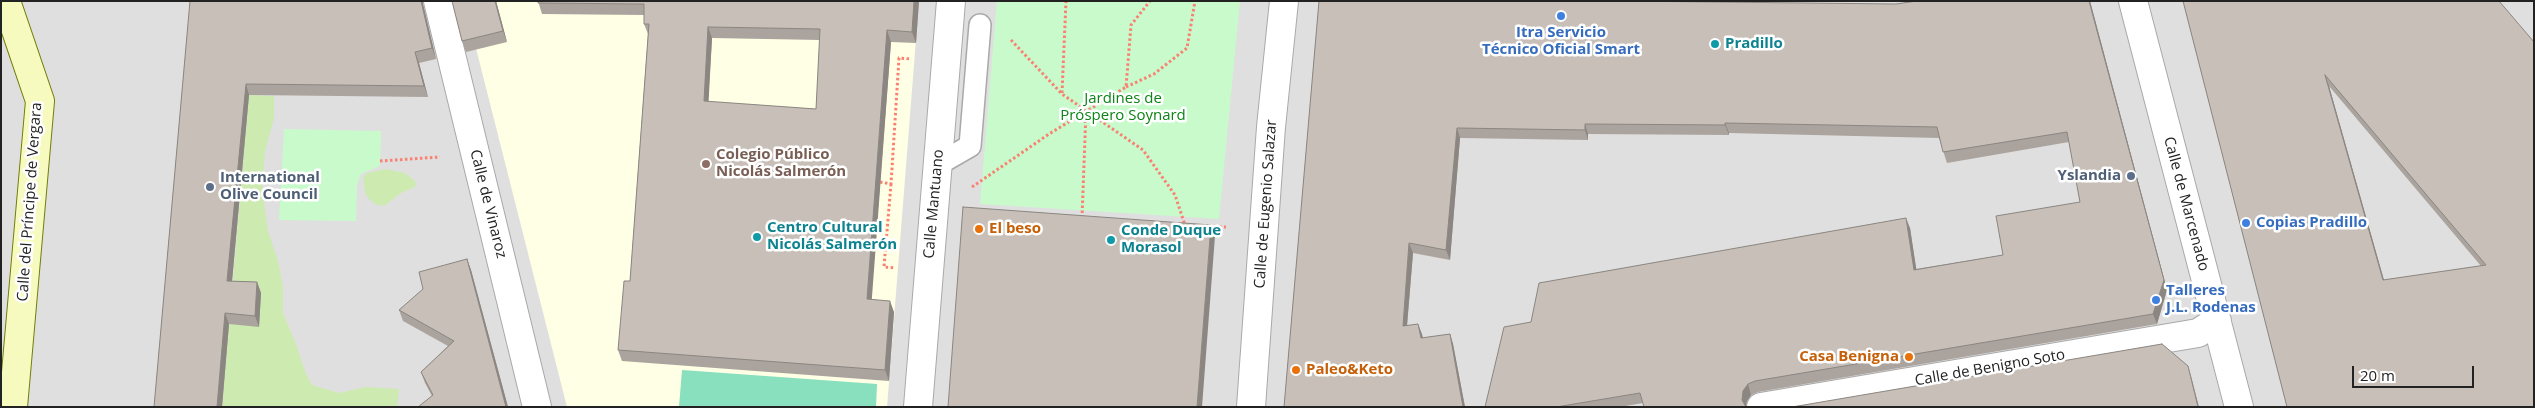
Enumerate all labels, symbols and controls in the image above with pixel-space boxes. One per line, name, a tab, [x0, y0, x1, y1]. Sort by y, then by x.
marker: Itra Servicio Técnico Oficial Smart	[1555, 10, 1567, 22]
place label: Itra Servicio Técnico Oficial Smart	[1482, 24, 1640, 59]
place label: Pradillo	[1725, 35, 1783, 53]
marker: Pradillo	[1709, 38, 1721, 50]
park label: Jardines de Próspero Soynard	[1060, 90, 1186, 125]
street label: Calle del Príncipe de Vergara	[14, 102, 46, 302]
street label: Calle de Eugenio Salazar	[1251, 119, 1281, 289]
street label: Calle de Marcenado	[2159, 135, 2213, 273]
place label: Colegio Público Nicolás Salmerón	[716, 146, 846, 181]
street label: Calle de Vinaroz	[466, 148, 510, 260]
street label: Calle Mantuano	[920, 149, 948, 259]
marker: Colegio Público Nicolás Salmerón	[700, 158, 712, 170]
place label: Yslandia	[2058, 167, 2121, 185]
place label: International Olive Council	[220, 169, 320, 204]
marker: Yslandia	[2125, 170, 2137, 182]
marker: International Olive Council	[204, 181, 216, 193]
place label: Copias Pradillo	[2256, 214, 2367, 232]
marker: Copias Pradillo	[2240, 217, 2252, 229]
place label: Centro Cultural Nicolás Salmerón	[767, 219, 897, 254]
place label: El beso	[989, 220, 1041, 238]
place label: Conde Duque Morasol	[1121, 222, 1221, 257]
marker: El beso	[973, 223, 985, 235]
marker: Centro Cultural Nicolás Salmerón	[751, 231, 763, 243]
marker: Conde Duque Morasol	[1105, 234, 1117, 246]
place label: Talleres J.L. Rodenas	[2166, 282, 2256, 317]
marker: Talleres J.L. Rodenas	[2150, 294, 2162, 306]
street label: Calle de Benigno Soto	[1914, 346, 2066, 390]
place label: Casa Benigna	[1799, 348, 1899, 366]
marker: Casa Benigna	[1903, 351, 1915, 363]
scale bar	[2355, 356, 2478, 388]
place label: Paleo&Keto	[1306, 361, 1393, 379]
marker: Paleo&Keto	[1290, 364, 1302, 376]
text: 20 m	[2360, 365, 2395, 385]

